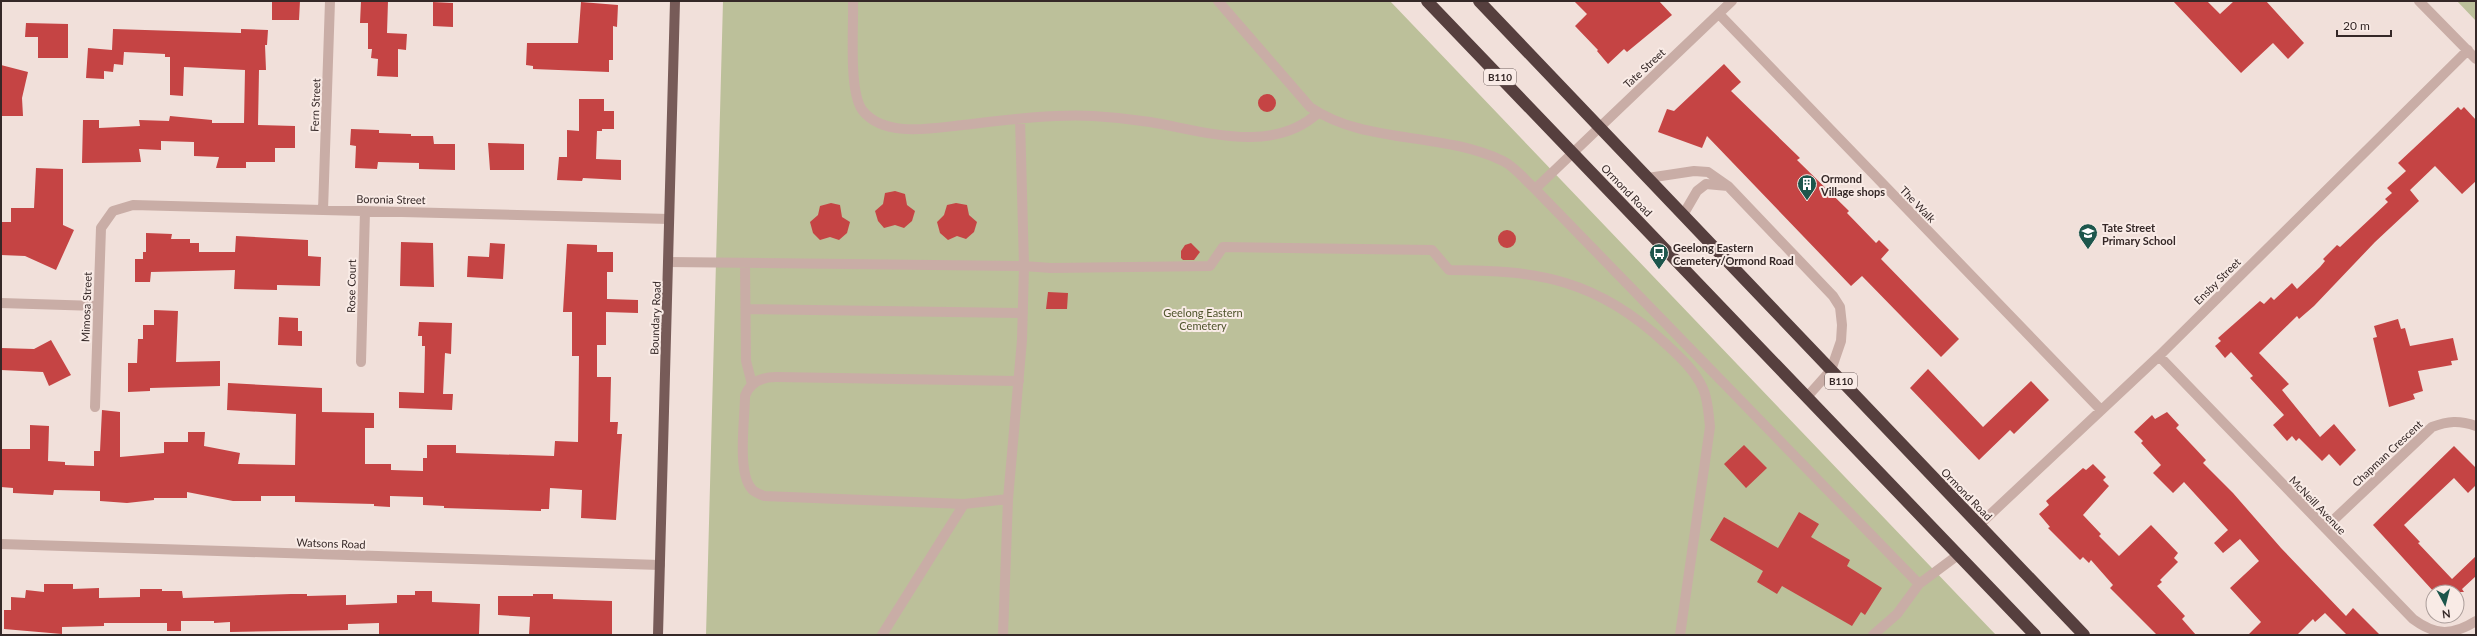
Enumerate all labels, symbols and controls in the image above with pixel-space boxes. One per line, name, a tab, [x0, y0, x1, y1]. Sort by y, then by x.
scale bar	[2337, 12, 2391, 38]
text: 20 m	[2343, 18, 2370, 33]
street label: Tate Street	[1620, 45, 1668, 91]
road number: B110	[1484, 69, 1516, 85]
street label: Fern Street	[308, 78, 322, 132]
street label: Ormond Road	[1599, 161, 1655, 219]
place label: Ormond Village shops	[1820, 172, 1885, 198]
building icon: Ormond Village shops	[1796, 173, 1818, 201]
street label: The Walk	[1898, 183, 1939, 225]
street label: Boronia Street	[356, 192, 426, 206]
place label: Tate Street Primary School	[2102, 221, 2176, 247]
school or university icon: Tate Street Primary School	[2077, 222, 2099, 250]
place label: Geelong Eastern Cemetery/Ormond Road	[1673, 241, 1794, 267]
bus stop icon: Geelong Eastern Cemetery/Ormond Road	[1648, 242, 1670, 270]
street label: Ensby Street	[2191, 255, 2243, 307]
street label: Rose Court	[344, 259, 358, 313]
street label: Mimosa Street	[78, 272, 94, 342]
street label: Boundary Road	[647, 281, 663, 355]
park label: Geelong Eastern Cemetery	[1163, 306, 1243, 332]
road number: B110	[1825, 373, 1857, 389]
street label: Chapman Crescent	[2349, 417, 2425, 489]
street label: Ormond Road	[1939, 465, 1995, 523]
street label: McNeill Avenue	[2287, 473, 2349, 537]
street label: Watsons Road	[296, 535, 366, 551]
north arrow	[2425, 584, 2465, 624]
text: N	[2441, 607, 2451, 621]

